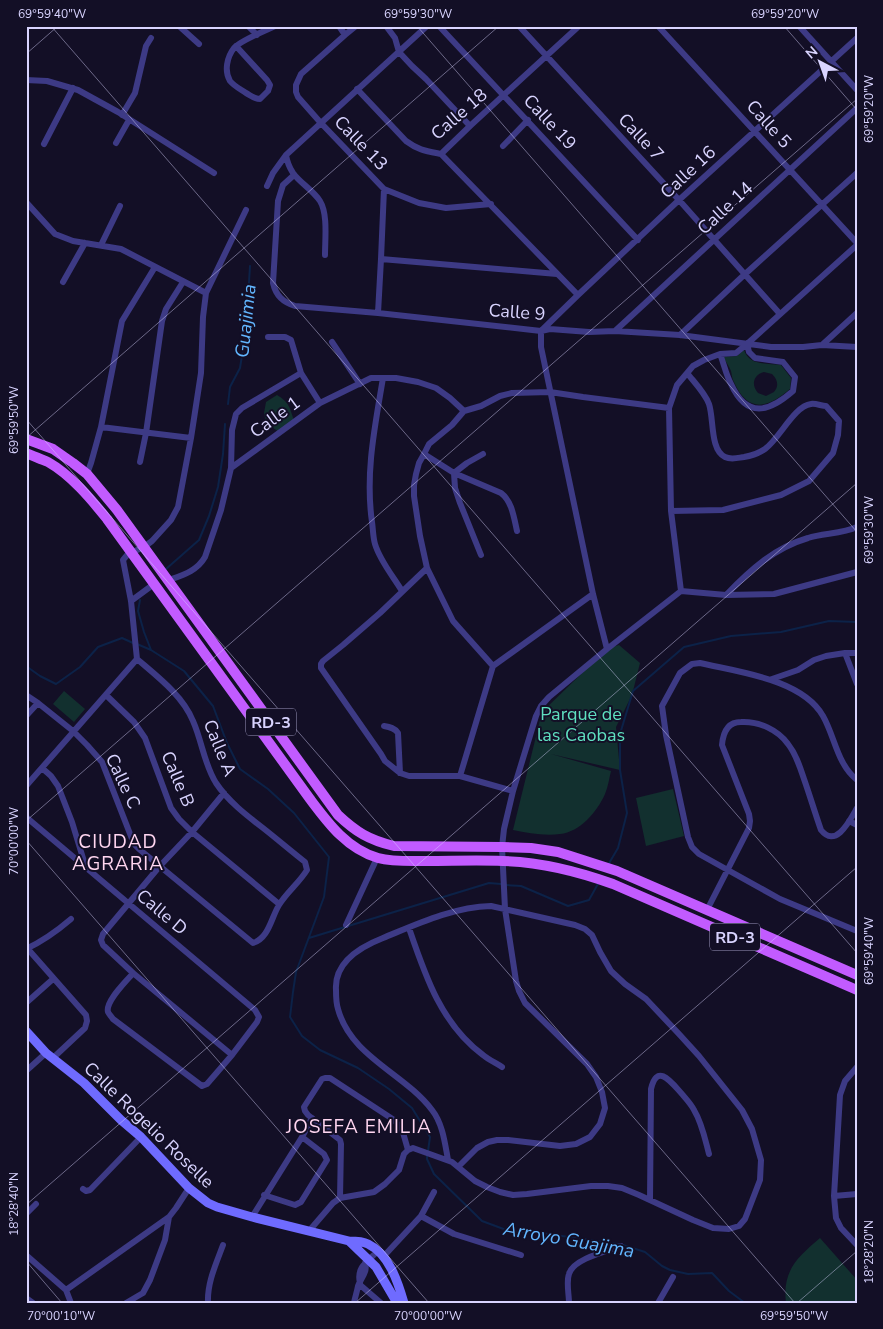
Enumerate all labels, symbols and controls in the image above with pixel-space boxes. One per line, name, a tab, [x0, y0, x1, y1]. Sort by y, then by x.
text: 69°59'40"W	[18, 6, 86, 22]
text: 69°59'30"W	[384, 6, 452, 22]
text: 69°59'20"W	[751, 6, 819, 22]
north arrow	[796, 38, 846, 88]
text: N	[802, 42, 822, 63]
text: 69°59'20"W	[861, 75, 877, 143]
street label: Calle 18	[426, 83, 492, 145]
street label: Calle 19	[518, 89, 582, 155]
street label: Calle 5	[741, 95, 797, 153]
street label: Calle 7	[613, 108, 669, 166]
street label: Calle 13	[329, 110, 393, 176]
street label: Calle 16	[655, 140, 721, 204]
street label: Calle 14	[692, 176, 758, 240]
water label: Guajimia	[229, 283, 263, 359]
street label: Calle 9	[488, 298, 546, 326]
text: 69°59'50"W	[6, 386, 22, 454]
street label: Calle 1	[245, 391, 305, 443]
text: 69°59'30"W	[861, 496, 877, 564]
park label: Parque de las Caobas	[537, 702, 625, 747]
road number: RD-3	[246, 709, 296, 736]
street label: Calle A	[198, 716, 242, 780]
street label: Calle B	[156, 747, 200, 811]
street label: Calle C	[100, 750, 146, 812]
text: 70°00'00"W	[6, 807, 22, 875]
district label: CIUDAD AGRARIA	[72, 829, 164, 877]
street label: Calle D	[132, 884, 192, 940]
text: 69°59'40"W	[861, 917, 877, 985]
road number: RD-3	[710, 924, 760, 950]
street label: Calle Rogelio Roselle	[79, 1056, 219, 1194]
district label: JOSEFA EMILIA	[285, 1114, 432, 1140]
text: 18°28'40"N	[6, 1172, 22, 1236]
water label: Arroyo Guajima	[500, 1215, 636, 1264]
text: 18°28'20"N	[861, 1220, 877, 1284]
text: 70°00'10"W	[27, 1308, 95, 1324]
text: 70°00'00"W	[394, 1308, 462, 1324]
text: 69°59'50"W	[760, 1308, 828, 1324]

